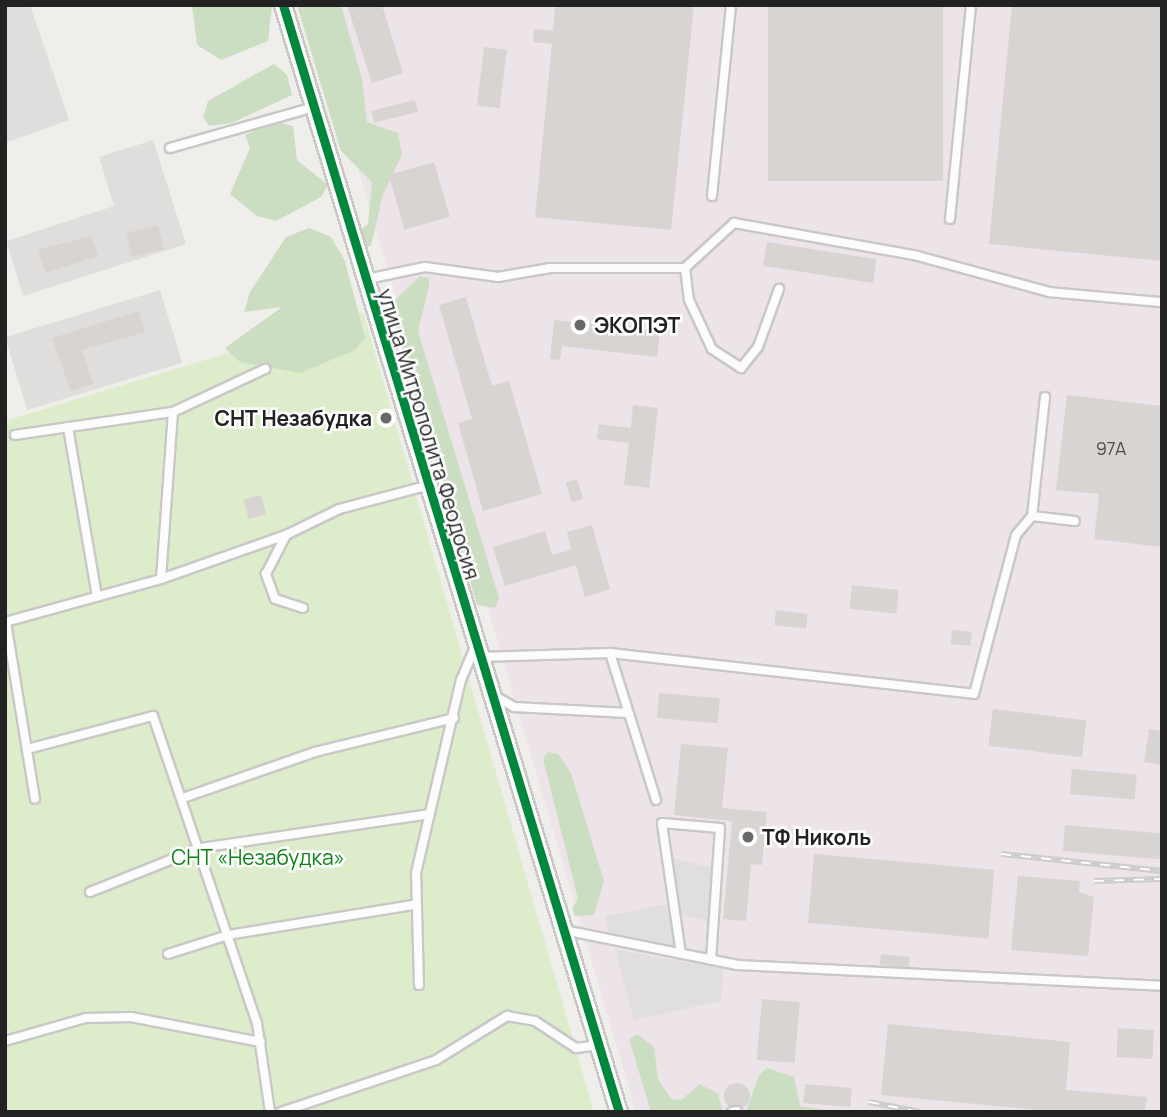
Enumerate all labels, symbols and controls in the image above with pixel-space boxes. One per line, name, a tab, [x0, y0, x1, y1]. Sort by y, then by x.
street label: улица Митрополита Феодосия	[373, 285, 485, 583]
place label: ЭКОПЭТ	[594, 312, 680, 338]
marker: ЭКОПЭТ	[572, 317, 588, 333]
place label: СНТ Незабудка	[214, 405, 372, 431]
marker: СНТ Незабудка	[378, 410, 394, 426]
house number: 97А	[1096, 437, 1126, 459]
place label: ТФ Николь	[762, 824, 871, 850]
marker: ТФ Николь	[740, 829, 756, 845]
park label: СНТ «Незабудка»	[171, 844, 345, 870]

